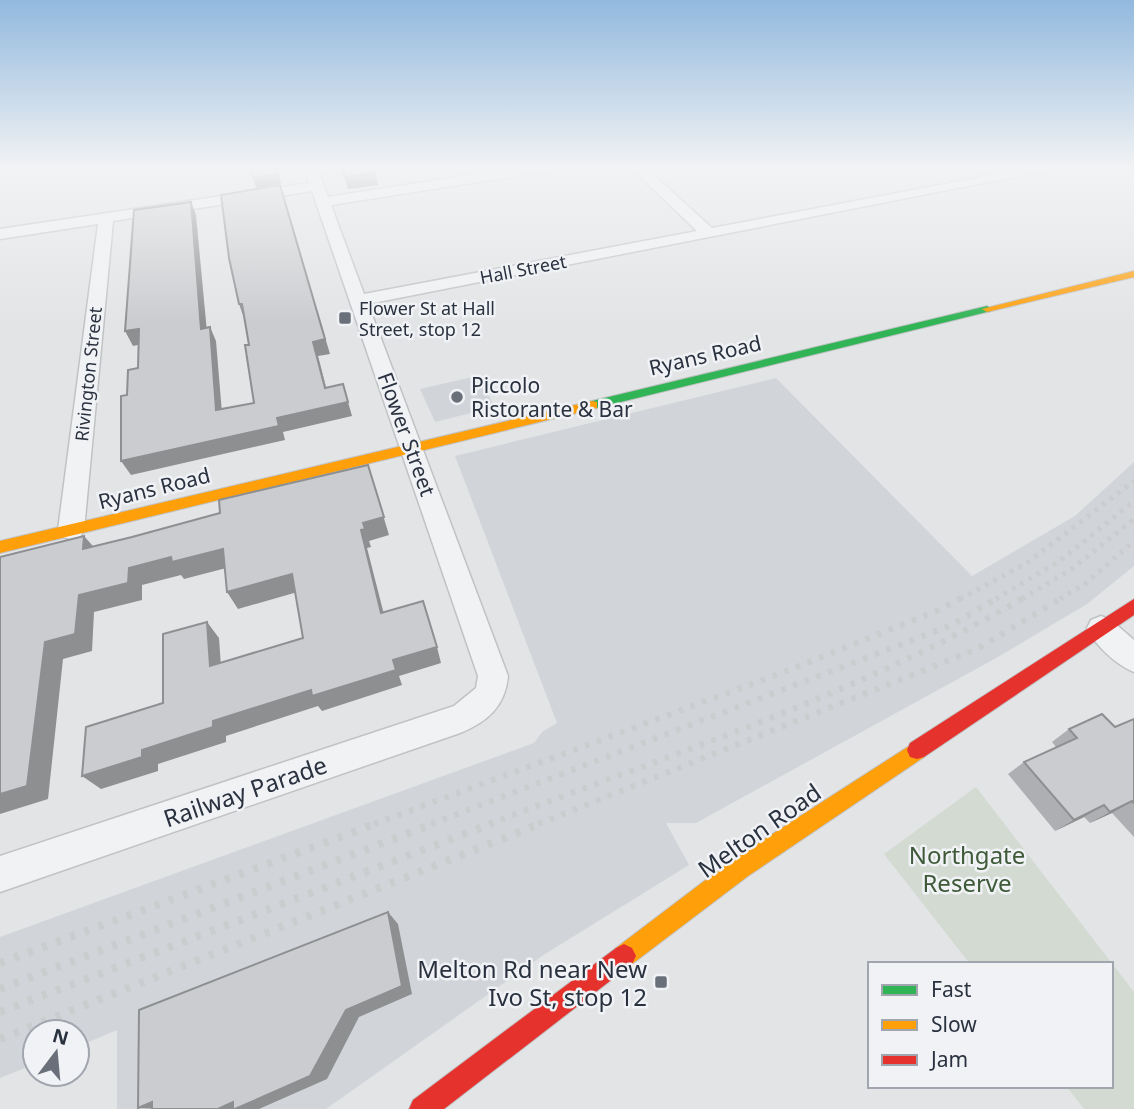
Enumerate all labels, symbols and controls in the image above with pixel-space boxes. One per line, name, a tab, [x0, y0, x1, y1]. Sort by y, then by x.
street label: Hall Street	[478, 249, 569, 289]
place label: Flower St at Hall Street, stop 12	[359, 296, 495, 341]
street label: Rivington Street	[69, 305, 107, 443]
marker: Flower St at Hall Street, stop 12	[337, 310, 353, 326]
street label: Ryans Road	[646, 328, 764, 382]
street label: Flower Street	[372, 368, 442, 500]
place label: Piccolo Ristorante & Bar	[471, 371, 633, 423]
marker: Piccolo Ristorante & Bar	[449, 389, 465, 405]
street label: Ryans Road	[95, 461, 213, 515]
street label: Railway Parade	[159, 748, 331, 834]
street label: Melton Road	[691, 775, 827, 885]
park label: Northgate Reserve	[909, 838, 1025, 899]
place label: Melton Rd near New Ivo St, stop 12	[417, 952, 647, 1013]
legend	[868, 962, 1113, 1088]
marker: Melton Rd near New Ivo St, stop 12	[653, 974, 669, 990]
text: Fast	[931, 975, 972, 1003]
text: Slow	[931, 1010, 977, 1038]
north arrow	[21, 1018, 91, 1088]
text: N	[50, 1022, 72, 1051]
text: Jam	[929, 1045, 968, 1073]

